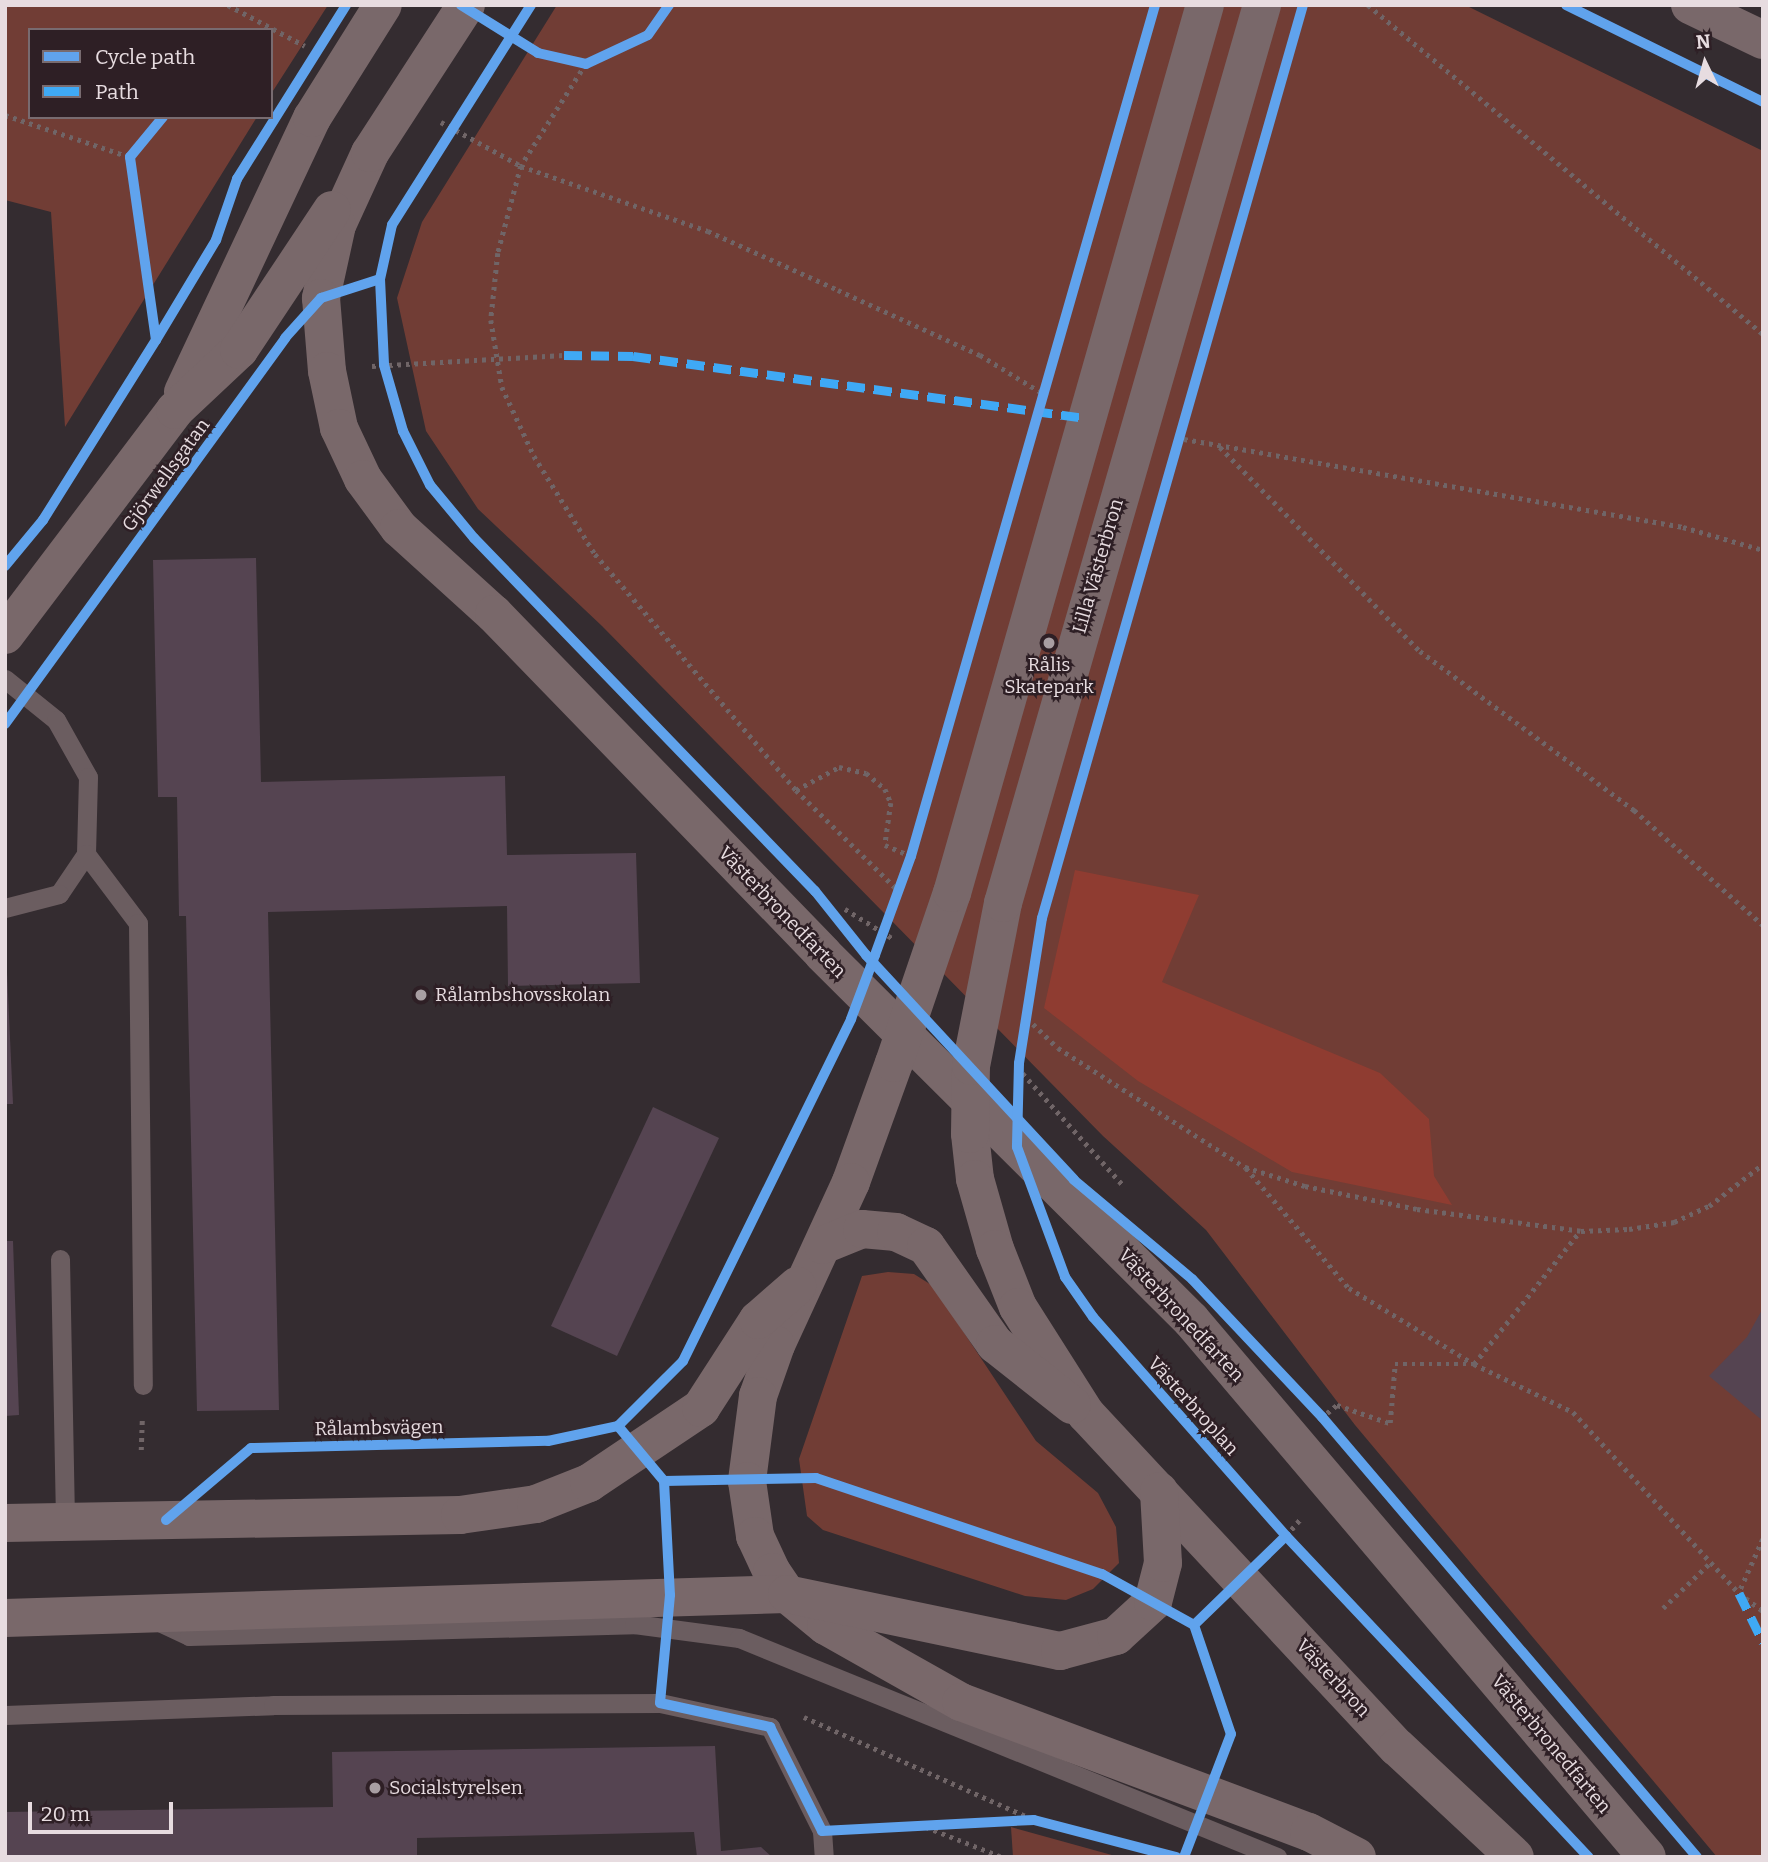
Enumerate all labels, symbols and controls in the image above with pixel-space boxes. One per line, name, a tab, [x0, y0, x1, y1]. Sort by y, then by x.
legend	[28, 28, 273, 119]
north arrow	[1670, 28, 1740, 98]
text: N	[1695, 29, 1711, 54]
text: Cycle path	[95, 44, 195, 70]
text: Path	[95, 79, 139, 105]
street label: Gjörwellsgatan	[117, 414, 215, 536]
street label: Lilla Västerbron	[1068, 496, 1128, 636]
marker: Rålis Skatepark	[1041, 635, 1057, 651]
place label: Rålis Skatepark	[1004, 654, 1094, 698]
street label: Västerbronedfarten	[713, 841, 851, 983]
place label: Rålambshovsskolan	[435, 984, 610, 1006]
marker: Rålambshovsskolan	[413, 987, 429, 1003]
street label: Västerbronedfarten	[1113, 1244, 1249, 1386]
street label: Västerbroplan	[1143, 1352, 1243, 1460]
street label: Rålambsvägen	[314, 1415, 444, 1441]
street label: Västerbron	[1291, 1634, 1375, 1722]
street label: Västerbronedfarten	[1486, 1670, 1616, 1818]
place label: Socialstyrelsen	[389, 1777, 523, 1799]
marker: Socialstyrelsen	[367, 1780, 383, 1796]
scale bar	[32, 1788, 177, 1832]
text: 20 m	[41, 1801, 90, 1827]

